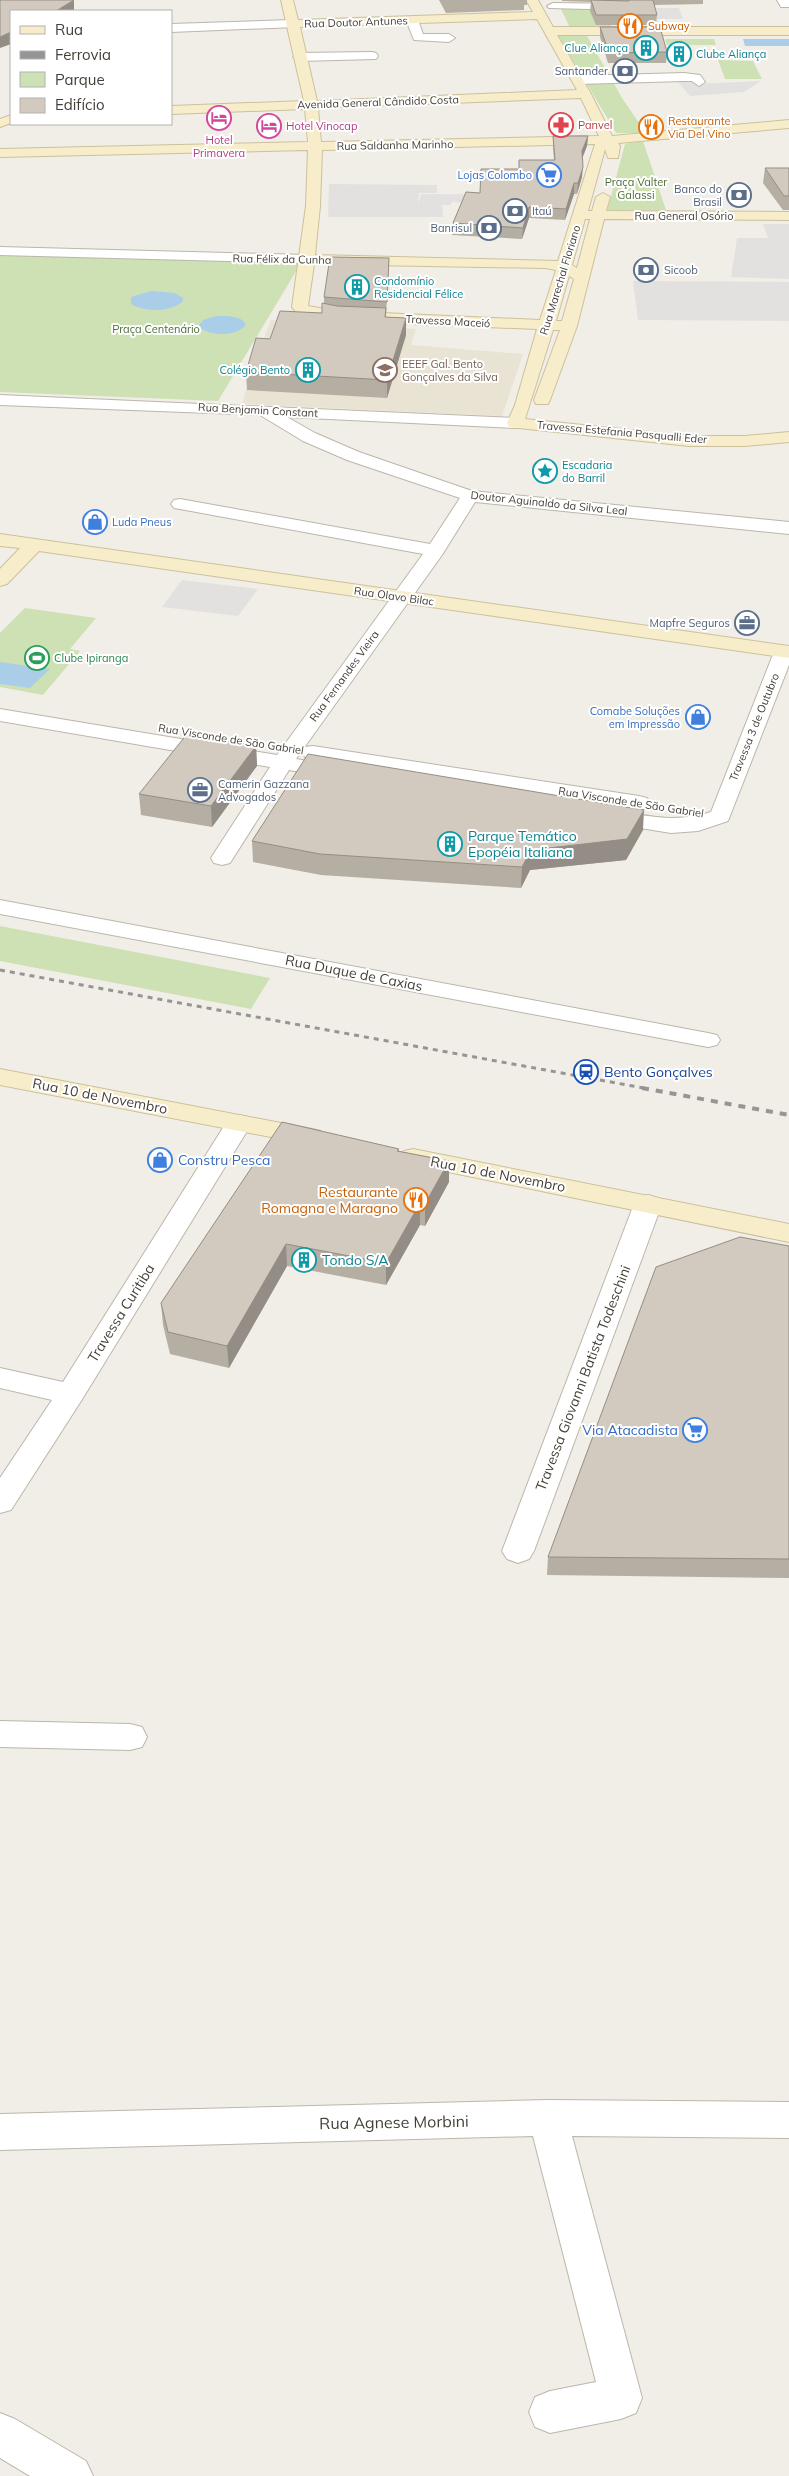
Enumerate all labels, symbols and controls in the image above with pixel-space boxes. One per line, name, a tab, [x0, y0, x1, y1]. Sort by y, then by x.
legend	[10, 10, 172, 125]
street label: Rua Doutor Antunes	[304, 13, 408, 31]
restaurant icon: Subway	[617, 13, 643, 39]
place label: Subway	[648, 19, 690, 33]
text: Rua	[55, 20, 83, 39]
building icon: Clue Aliança	[633, 35, 659, 61]
place label: Clue Aliança	[564, 41, 628, 55]
building icon: Clube Aliança	[666, 41, 692, 67]
text: Ferrovia	[55, 45, 111, 64]
place label: Clube Aliança	[696, 47, 766, 61]
bank icon: Santander	[612, 58, 638, 84]
place label: Santander	[555, 64, 608, 78]
text: Parque	[55, 70, 105, 89]
street label: Avenida General Cândido Costa	[297, 92, 459, 112]
text: Edifício	[55, 95, 105, 114]
hotel icon: Hotel Primavera	[206, 105, 232, 131]
pharmacy icon: Panvel	[548, 112, 574, 138]
hotel icon: Hotel Vinocap	[256, 113, 282, 139]
restaurant icon: Restaurante Via Del Vino	[638, 114, 664, 140]
place label: Restaurante Via Del Vino	[668, 114, 730, 141]
place label: Panvel	[578, 118, 612, 132]
place label: Hotel Vinocap	[286, 119, 358, 133]
place label: Hotel Primavera	[193, 133, 245, 160]
street label: Rua Saldanha Marinho	[336, 137, 454, 153]
supermarket icon: Lojas Colombo	[536, 162, 562, 188]
place label: Lojas Colombo	[457, 168, 532, 182]
park label: Praça Valter Galassi	[605, 175, 667, 202]
place label: Banco do Brasil	[674, 182, 722, 209]
bank icon: Banco do Brasil	[726, 182, 752, 208]
bank icon: Itaú	[502, 198, 528, 224]
place label: Itaú	[532, 204, 552, 218]
street label: Rua General Osório	[634, 209, 734, 223]
bank icon: Banrisul	[476, 215, 502, 241]
place label: Banrisul	[430, 221, 472, 235]
street label: Rua Marechal Floriano	[537, 223, 583, 337]
street label: Rua Félix da Cunha	[233, 251, 331, 267]
bank icon: Sicoob	[633, 257, 659, 283]
place label: Sicoob	[664, 263, 698, 277]
building icon: Condomínio Residencial Félice	[344, 274, 370, 300]
place label: Condomínio Residencial Félice	[374, 274, 463, 301]
street label: Travessa Maceió	[405, 312, 491, 330]
park label: Praça Centenário	[112, 322, 200, 336]
building icon: Colégio Bento	[295, 357, 321, 383]
school or university icon: EEEF Gal. Bento Gonçalves da Silva	[372, 357, 398, 383]
place label: EEEF Gal. Bento Gonçalves da Silva	[402, 357, 498, 384]
place label: Colégio Bento	[220, 363, 290, 377]
street label: Rua Benjamin Constant	[198, 400, 319, 420]
street label: Travessa Estefania Pasqualli Eder	[536, 418, 708, 446]
place icon: Escadaria do Barril	[532, 458, 558, 484]
place label: Escadaria do Barril	[562, 458, 612, 485]
street label: Doutor Aguinaldo da Silva Leal	[470, 488, 628, 518]
shop icon: Luda Pneus	[82, 509, 108, 535]
place label: Luda Pneus	[112, 515, 172, 529]
street label: Rua Olavo Bilac	[353, 583, 436, 609]
office icon: Mapfre Seguros	[734, 610, 760, 636]
place label: Mapfre Seguros	[649, 616, 730, 630]
street label: Rua Fernandes Vieira	[306, 628, 382, 724]
sports icon: Clube Ipiranga	[24, 645, 50, 671]
place label: Clube Ipiranga	[54, 651, 128, 665]
street label: Travessa 3 de Outubro	[726, 671, 782, 783]
place label: Comabe Soluções em Impressão	[590, 704, 680, 731]
shop icon: Comabe Soluções em Impressão	[685, 704, 711, 730]
street label: Rua Visconde de São Gabriel	[157, 721, 305, 757]
office icon: Camerin Gazzana Advogados	[187, 777, 213, 803]
place label: Camerin Gazzana Advogados	[218, 777, 309, 804]
street label: Rua Visconde de São Gabriel	[557, 784, 705, 820]
place label: Parque Temático Epopéia Italiana	[468, 827, 577, 861]
building icon: Parque Temático Epopéia Italiana	[437, 831, 463, 857]
street label: Rua Duque de Caxias	[284, 951, 424, 995]
station icon: Bento Gonçalves	[573, 1059, 599, 1085]
place label: Bento Gonçalves	[604, 1063, 713, 1081]
street label: Rua 10 de Novembro	[31, 1074, 169, 1118]
shop icon: Constru Pesca	[147, 1147, 173, 1173]
place label: Constru Pesca	[178, 1151, 271, 1169]
street label: Rua 10 de Novembro	[429, 1152, 567, 1196]
place label: Restaurante Romagna e Maragno	[261, 1183, 398, 1217]
restaurant icon: Restaurante Romagna e Maragno	[403, 1187, 429, 1213]
building icon: Tondo S/A	[291, 1247, 317, 1273]
place label: Tondo S/A	[322, 1251, 389, 1269]
street label: Travessa Curitiba	[84, 1261, 158, 1365]
street label: Travessa Giovanni Batista Todeschini	[532, 1263, 634, 1493]
supermarket icon: Via Atacadista	[682, 1417, 708, 1443]
place label: Via Atacadista	[582, 1421, 678, 1439]
street label: Rua Agnese Morbini	[319, 2111, 469, 2133]

